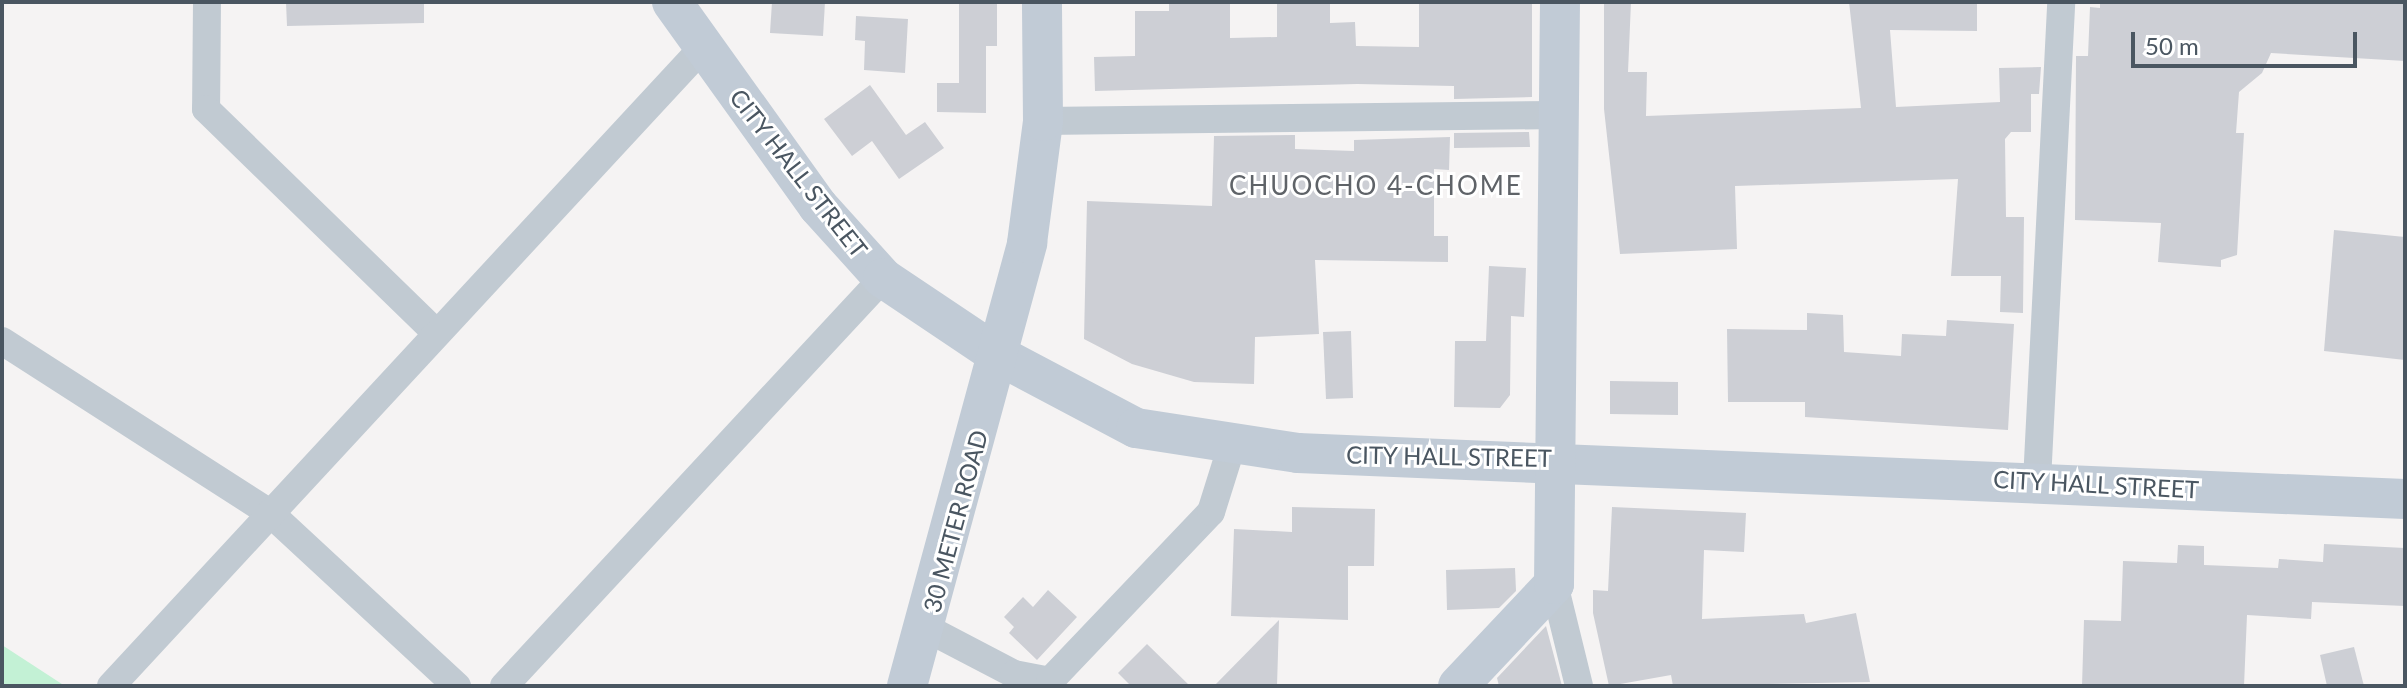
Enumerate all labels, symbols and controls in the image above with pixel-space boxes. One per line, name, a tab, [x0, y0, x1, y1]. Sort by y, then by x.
scale bar	[2135, 16, 2361, 66]
text: 50 m	[2145, 31, 2199, 60]
street label: CITY HALL STREET	[724, 82, 874, 264]
district label: CHUOCHO 4-CHOME	[1229, 170, 1523, 202]
street label: 30 METER ROAD	[917, 427, 993, 615]
street label: CITY HALL STREET	[1345, 440, 1553, 472]
street label: CITY HALL STREET	[1992, 464, 2200, 504]

